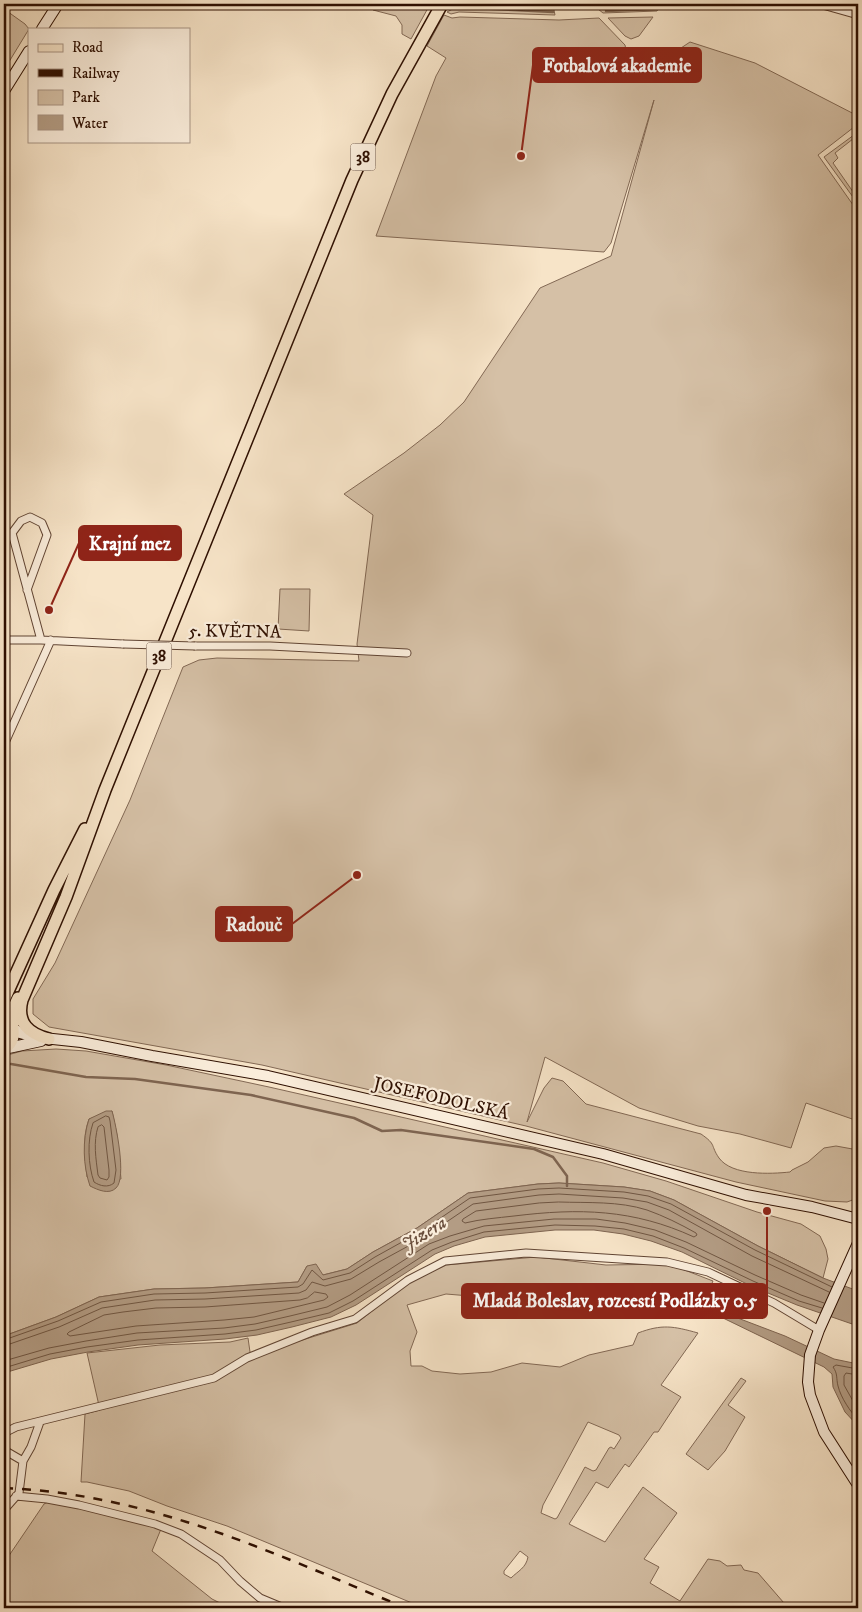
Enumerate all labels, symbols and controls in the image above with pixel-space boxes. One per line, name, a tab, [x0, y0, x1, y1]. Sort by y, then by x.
legend	[28, 28, 190, 142]
text: Road	[72, 38, 104, 57]
callout: Fotbalová akademie	[533, 48, 701, 82]
text: Fotbalová akademie	[543, 55, 691, 78]
text: Railway	[72, 64, 120, 83]
text: Park	[72, 88, 101, 107]
text: Water	[71, 114, 108, 133]
road number: 38	[350, 144, 376, 170]
callout: Krajní mez	[79, 526, 181, 560]
text: Krajní mez	[89, 533, 172, 557]
street label: 5. KVĚTNA	[188, 620, 282, 644]
road number: 38	[146, 642, 172, 669]
callout: Radouč	[216, 907, 292, 941]
text: Radouč	[226, 914, 282, 937]
street label: JOSEFODOLSKÁ	[369, 1071, 511, 1125]
water label: Jizera	[397, 1211, 451, 1257]
callout: Mladá Boleslav, rozcestí Podlázky 0.5	[462, 1284, 767, 1318]
text: Mladá Boleslav, rozcestí Podlázky 0.5	[473, 1290, 758, 1313]

